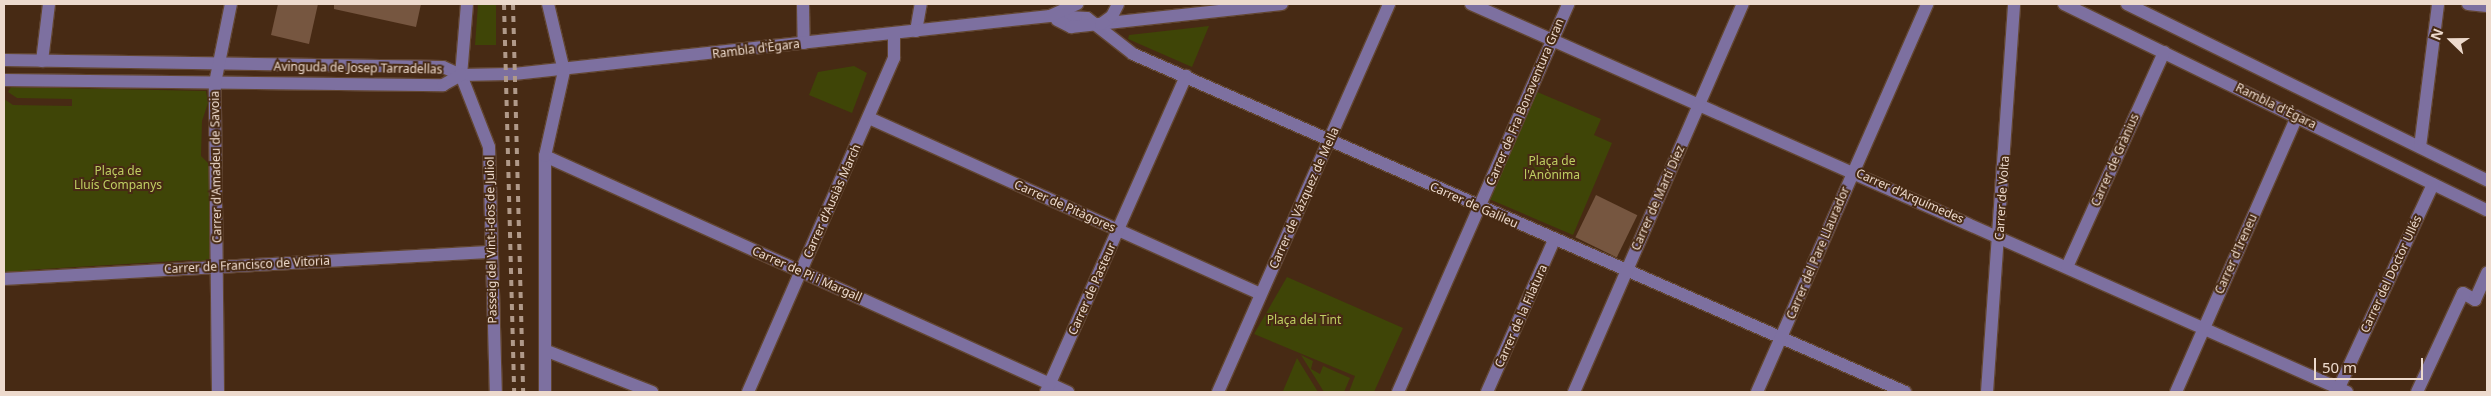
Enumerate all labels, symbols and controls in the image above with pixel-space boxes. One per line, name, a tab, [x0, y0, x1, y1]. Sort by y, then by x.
north arrow	[2426, 15, 2476, 65]
street label: Carrer de Fra Bonaventura Gran	[1483, 16, 1567, 188]
text: N	[2426, 25, 2448, 43]
street label: Rambla d'Ègara	[711, 36, 801, 62]
street label: Avinguda de Josep Tarradellas	[273, 59, 443, 77]
street label: Rambla d'Ègara	[2233, 80, 2319, 132]
street label: Carrer d'Amadeu de Savoia	[207, 91, 225, 243]
street label: Carrer de Grànius	[2088, 111, 2142, 209]
street label: Carrer de Vázquez de Mella	[1266, 125, 1342, 271]
street label: Carrer d'Ausiàs March	[800, 142, 864, 260]
street label: Carrer de Martí Díez	[1628, 143, 1688, 253]
park label: Plaça de l'Anònima	[1524, 154, 1580, 182]
street label: Carrer de Volta	[1992, 155, 2012, 241]
street label: Passeig del Vint-i-dos de Juliol	[482, 156, 500, 324]
park label: Plaça de Lluís Companys	[74, 164, 162, 192]
street label: Carrer d'Arquímedes	[1854, 166, 1966, 226]
street label: Carrer de Pitàgores	[1012, 177, 1118, 235]
street label: Carrer de Galileu	[1428, 179, 1520, 231]
street label: Carrer del Pare Llaurador	[1784, 185, 1852, 321]
street label: Carrer d'Ireneu	[2212, 212, 2260, 296]
street label: Carrer del Doctor Ullés	[2357, 213, 2425, 335]
street label: Carrer de Pasteur	[1065, 241, 1119, 337]
street label: Carrer de Pi i Margall	[750, 243, 864, 305]
street label: Carrer de Francisco de Vitoria	[164, 253, 330, 277]
street label: Carrer de la Filatura	[1492, 262, 1550, 370]
park label: Plaça del Tint	[1267, 313, 1341, 327]
scale bar	[2316, 348, 2425, 380]
text: 50 m	[2322, 357, 2357, 377]

